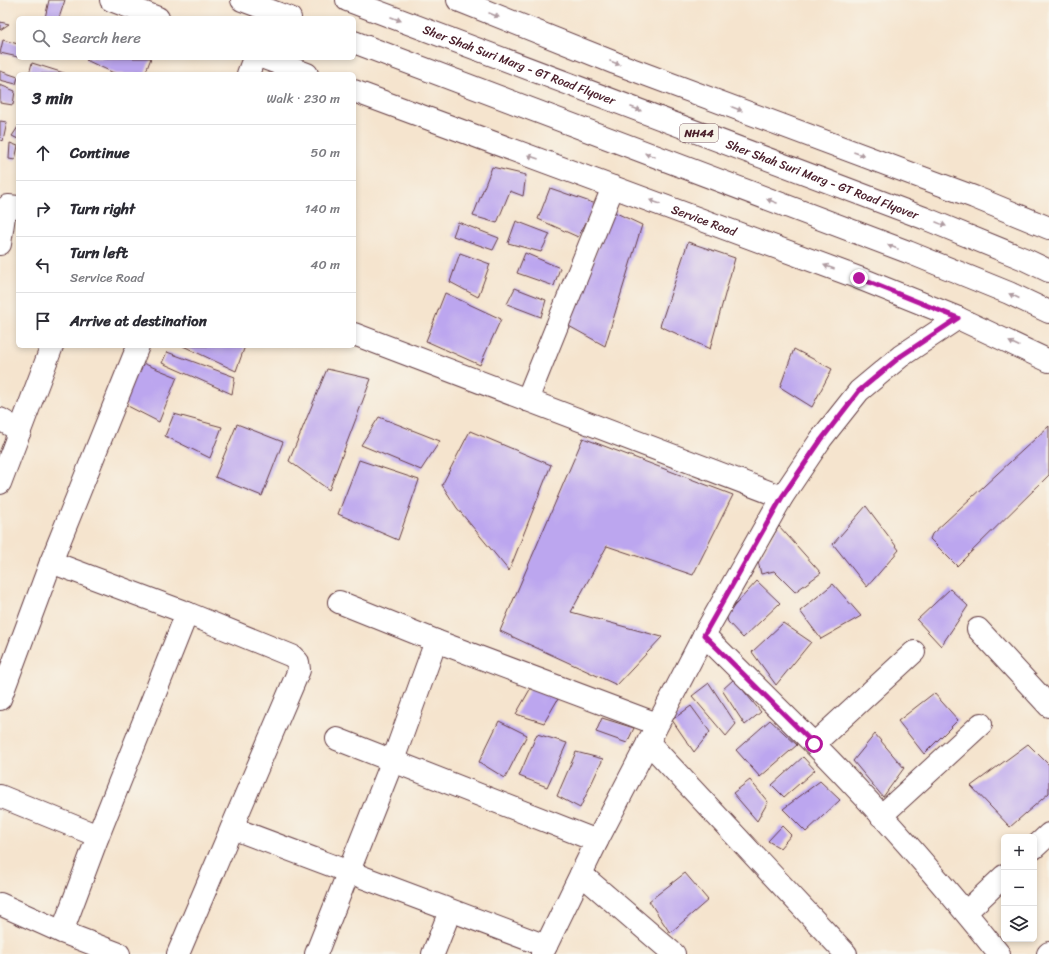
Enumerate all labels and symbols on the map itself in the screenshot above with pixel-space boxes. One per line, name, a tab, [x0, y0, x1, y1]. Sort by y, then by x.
one-way arrow	[489, 12, 500, 18]
one-way arrow	[391, 16, 403, 22]
street label: Sher Shah Suri Marg - GT Road Flyover	[419, 19, 620, 112]
one-way arrow	[610, 61, 622, 67]
one-way arrow	[630, 106, 642, 112]
one-way arrow	[731, 107, 743, 113]
road number: NH44	[680, 124, 718, 142]
street label: Sher Shah Suri Marg - GT Road Flyover	[723, 133, 923, 226]
one-way arrow	[644, 151, 656, 157]
one-way arrow	[853, 152, 865, 158]
one-way arrow	[526, 154, 538, 160]
one-way arrow	[765, 197, 777, 203]
street label: Service Road	[668, 198, 741, 243]
one-way arrow	[648, 199, 660, 205]
one-way arrow	[935, 222, 947, 228]
one-way arrow	[887, 243, 899, 249]
one-way arrow	[823, 264, 835, 270]
route end	[850, 269, 868, 287]
one-way arrow	[1008, 293, 1019, 299]
one-way arrow	[1008, 341, 1019, 347]
route start	[805, 735, 823, 753]

